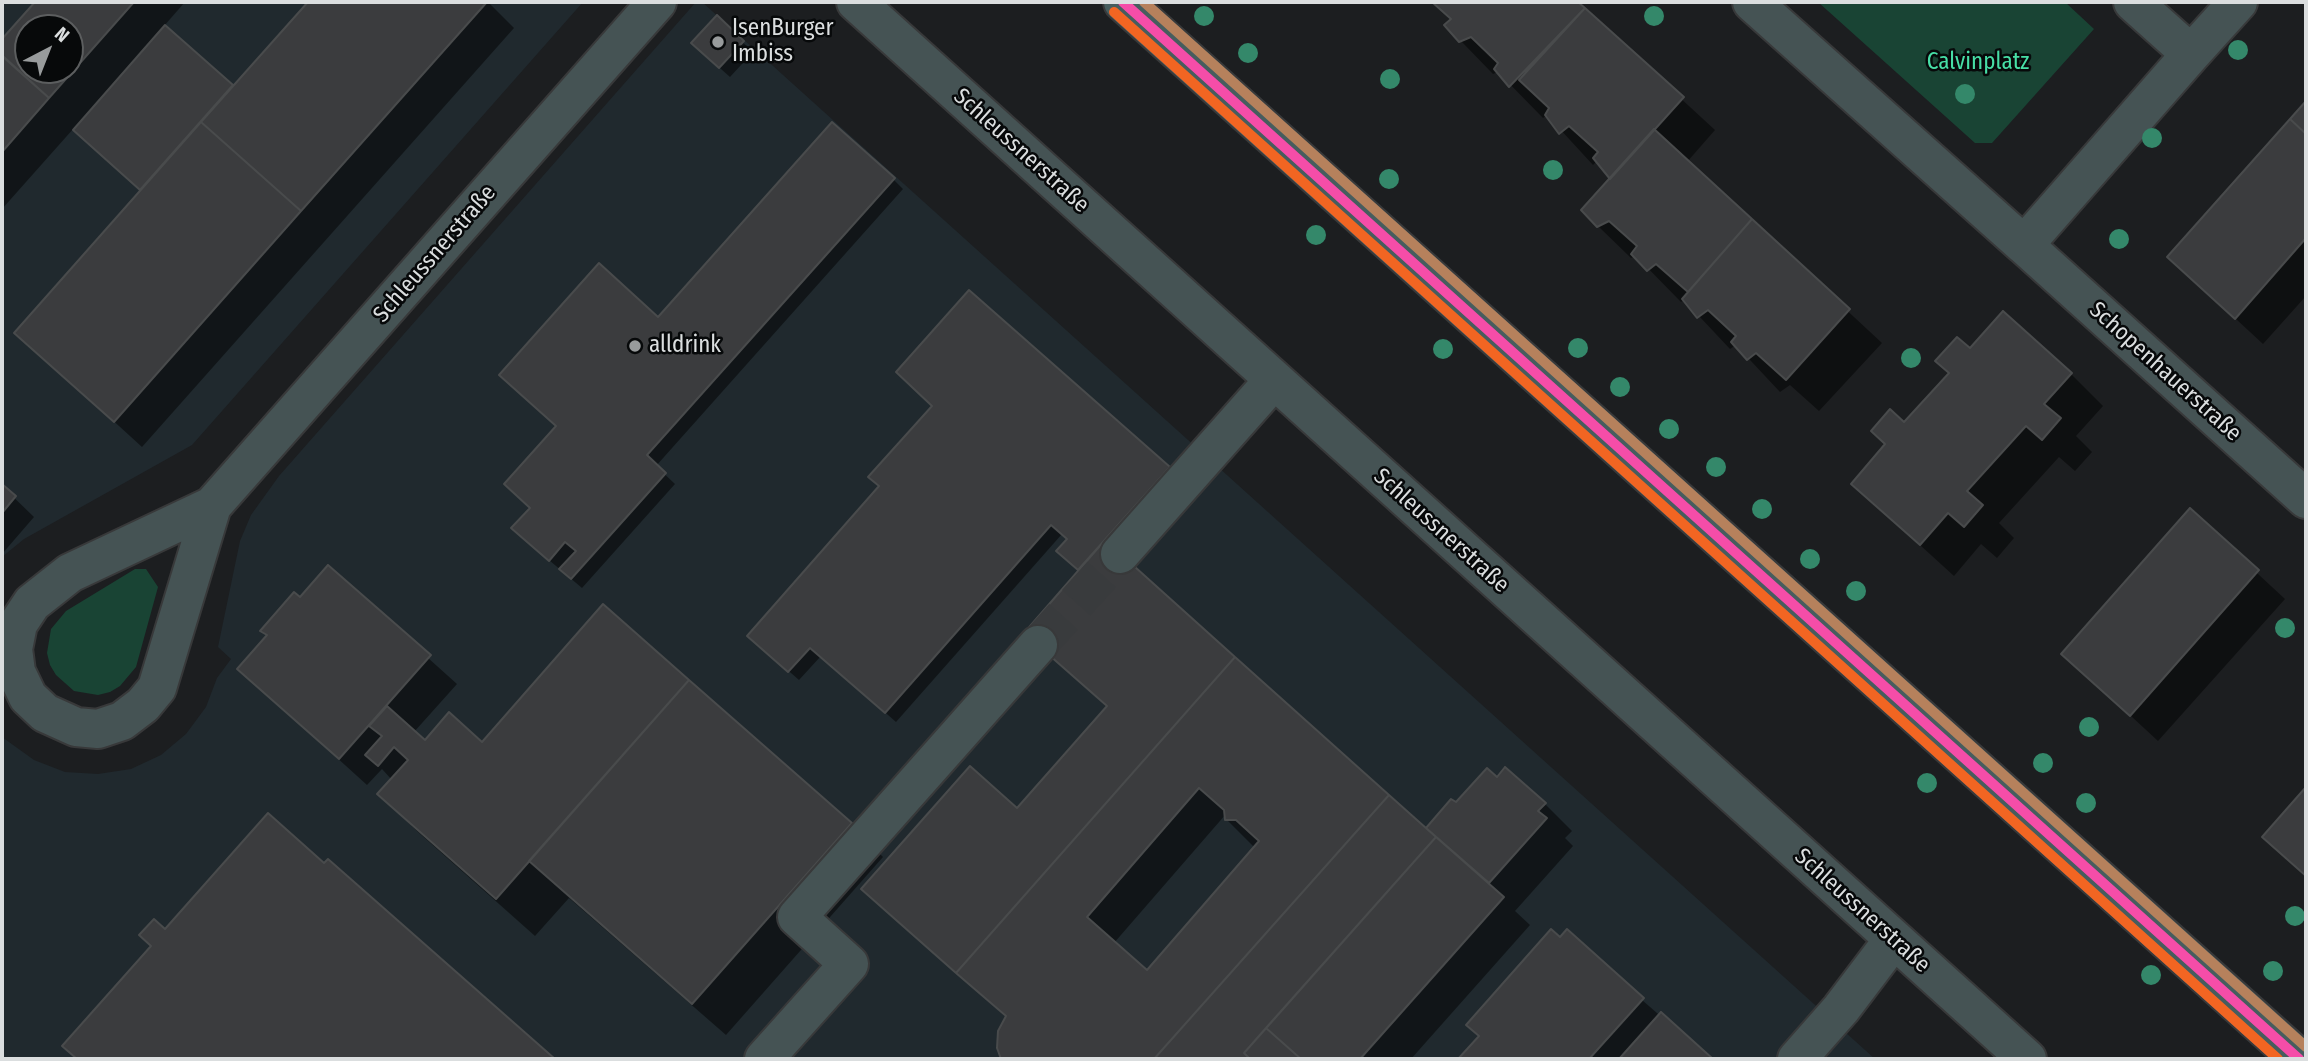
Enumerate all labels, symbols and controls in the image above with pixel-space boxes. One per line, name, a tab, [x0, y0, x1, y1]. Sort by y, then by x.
north arrow	[14, 14, 84, 84]
place label: IsenBurger Imbiss	[732, 15, 833, 69]
text: N	[50, 22, 74, 47]
marker: IsenBurger Imbiss	[710, 34, 726, 50]
park label: Calvinplatz	[1927, 49, 2029, 77]
street label: Schleussnerstraße	[948, 83, 1094, 219]
street label: Schleussnerstraße	[368, 180, 502, 328]
street label: Schopenhauerstraße	[2083, 296, 2247, 448]
place label: alldrink	[649, 332, 721, 360]
marker: alldrink	[627, 338, 643, 354]
street label: Schleussnerstraße	[1368, 463, 1514, 599]
street label: Schleussnerstraße	[1789, 843, 1935, 979]

